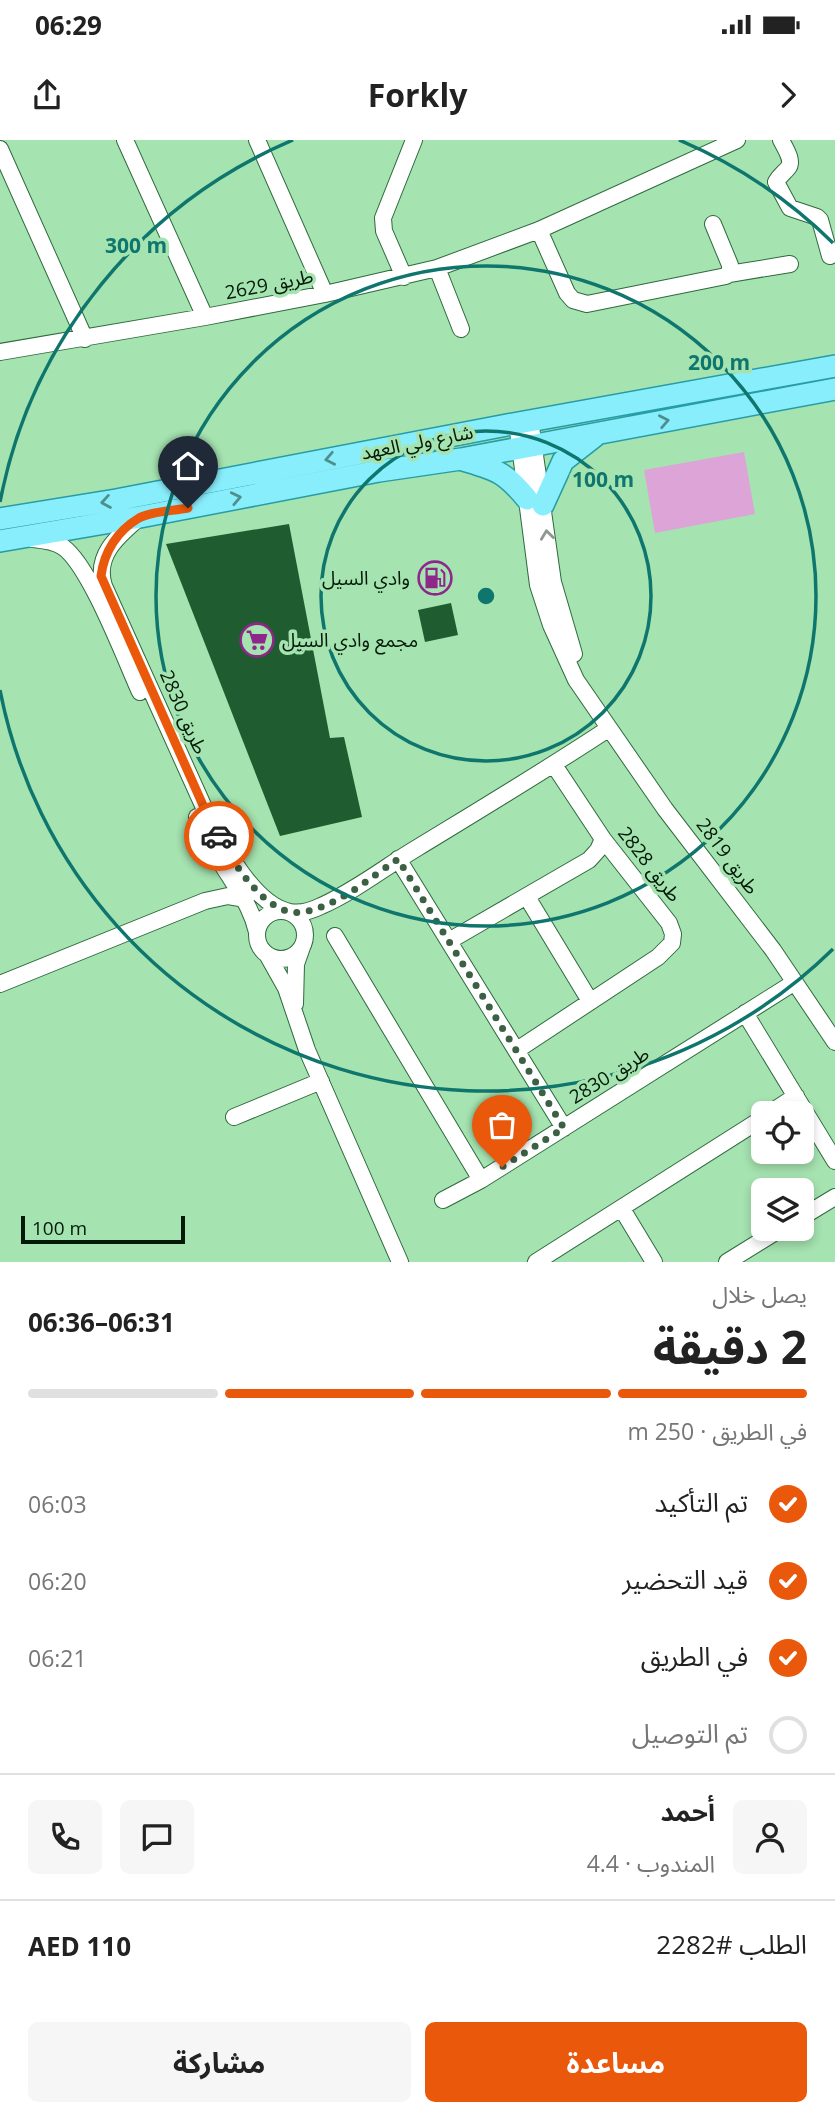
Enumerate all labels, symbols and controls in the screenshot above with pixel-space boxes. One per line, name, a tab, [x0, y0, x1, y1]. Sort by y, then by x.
text: 06:29	[35, 7, 102, 43]
text: Forkly	[368, 73, 467, 116]
icon: share	[28, 76, 66, 114]
icon: forward	[769, 76, 807, 114]
text: 300 m	[105, 231, 167, 259]
street label: طريق 2629	[223, 263, 315, 305]
text: 200 m	[688, 348, 750, 376]
one-way arrow	[658, 414, 670, 429]
street label: شارع ولي العهد	[359, 418, 476, 468]
pin	[158, 436, 218, 508]
icon: home	[169, 447, 207, 485]
one-way arrow	[324, 450, 336, 465]
text: 100 m	[572, 465, 634, 493]
one-way arrow	[230, 491, 242, 506]
one-way arrow	[100, 493, 112, 508]
one-way arrow	[539, 529, 554, 541]
fuel station icon: وادي السيل	[416, 559, 454, 597]
place label: وادي السيل	[322, 565, 410, 593]
centre of rings	[474, 584, 498, 608]
supermarket icon: مجمع وادي السيل	[238, 621, 276, 659]
place label: مجمع وادي السيل	[282, 627, 418, 655]
street label: طريق 2830	[154, 666, 214, 758]
courier	[184, 801, 254, 871]
street label: طريق 2819	[691, 813, 765, 900]
icon: car	[200, 817, 238, 855]
street label: طريق 2828	[612, 821, 688, 907]
street label: طريق 2830	[564, 1040, 654, 1110]
pin	[472, 1095, 532, 1167]
map controls	[751, 1101, 814, 1241]
button: locate	[751, 1101, 814, 1164]
icon: bag	[483, 1106, 521, 1144]
button: layers	[751, 1178, 814, 1241]
scale bar	[21, 1213, 186, 1245]
text: 100 m	[32, 1215, 87, 1241]
text: يصل خلال	[712, 1278, 807, 1310]
text: 06:31–06:36	[28, 1304, 175, 1340]
text: 2 دقيقة	[653, 1315, 807, 1377]
text: في الطريق · 250 m	[627, 1415, 807, 1447]
text: تم التأكيد	[654, 1484, 748, 1520]
icon: check	[769, 1485, 807, 1523]
text: 06:03	[28, 1488, 87, 1520]
text: قيد التحضير	[622, 1561, 748, 1597]
icon: check	[769, 1562, 807, 1600]
text: 06:20	[28, 1565, 87, 1597]
text: في الطريق	[641, 1638, 748, 1674]
icon: check	[769, 1639, 807, 1677]
text: 06:21	[28, 1642, 87, 1674]
text: تم التوصيل	[632, 1715, 748, 1751]
text: أحمد	[661, 1793, 715, 1829]
button: phone	[28, 1800, 102, 1874]
button: chat	[120, 1800, 194, 1874]
button: person	[733, 1800, 807, 1874]
text: المندوب · 4.4	[587, 1847, 715, 1879]
text: الطلب #2282	[656, 1926, 807, 1962]
text: AED 110	[28, 1928, 131, 1964]
button: مشاركة	[28, 2022, 411, 2102]
button: مساعدة	[425, 2022, 807, 2102]

